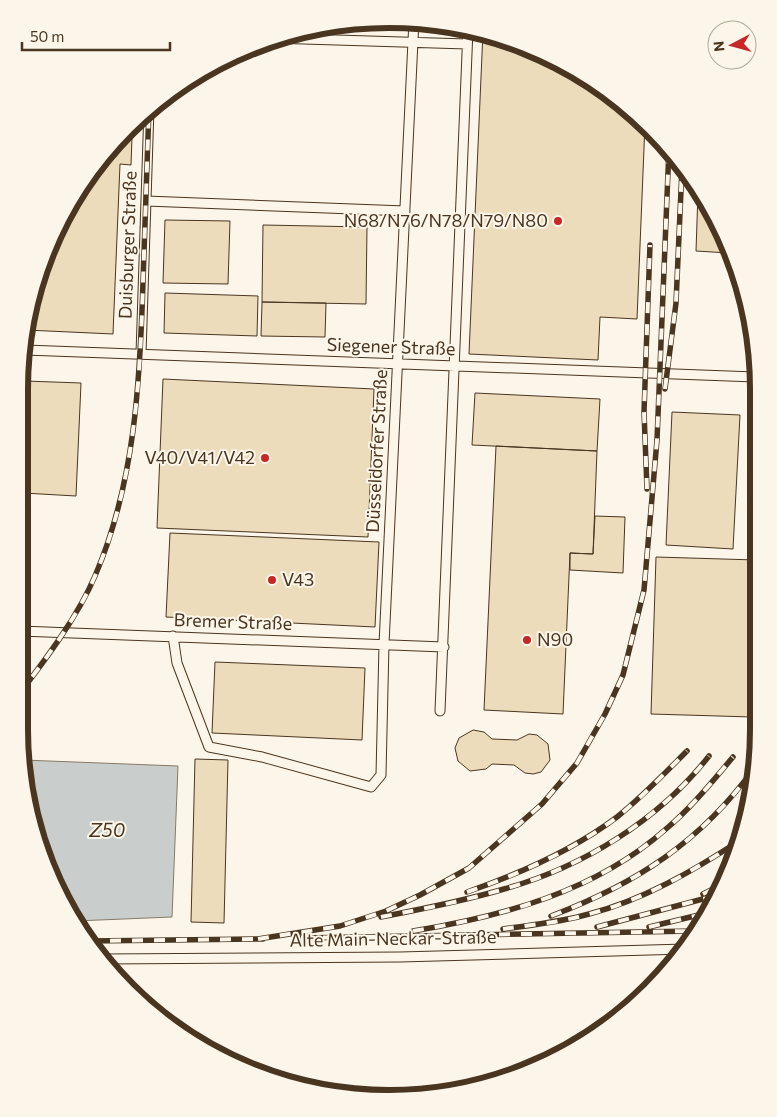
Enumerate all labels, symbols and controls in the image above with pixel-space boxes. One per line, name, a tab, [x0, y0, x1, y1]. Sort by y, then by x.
scale bar	[22, 20, 170, 52]
north arrow	[707, 20, 757, 70]
text: 50 m	[30, 27, 64, 45]
text: N	[710, 40, 728, 53]
street label: Duisburger Straße	[113, 170, 141, 319]
place label: N68/N76/N78/N79/N80	[344, 209, 548, 231]
marker: N68/N76/N78/N79/N80	[552, 215, 564, 227]
street label: Siegener Straße	[326, 333, 456, 359]
street label: Düsseldorfer Straße	[361, 369, 391, 533]
place label: V40/V41/V42	[144, 446, 255, 468]
marker: V40/V41/V42	[259, 452, 271, 464]
place label: V43	[282, 568, 314, 590]
marker: V43	[266, 574, 278, 586]
street label: Bremer Straße	[173, 608, 293, 634]
place label: N90	[537, 628, 573, 650]
marker: N90	[521, 634, 533, 646]
water label: Z50	[88, 818, 125, 841]
street label: Alte Main-Neckar-Straße	[289, 925, 497, 951]

